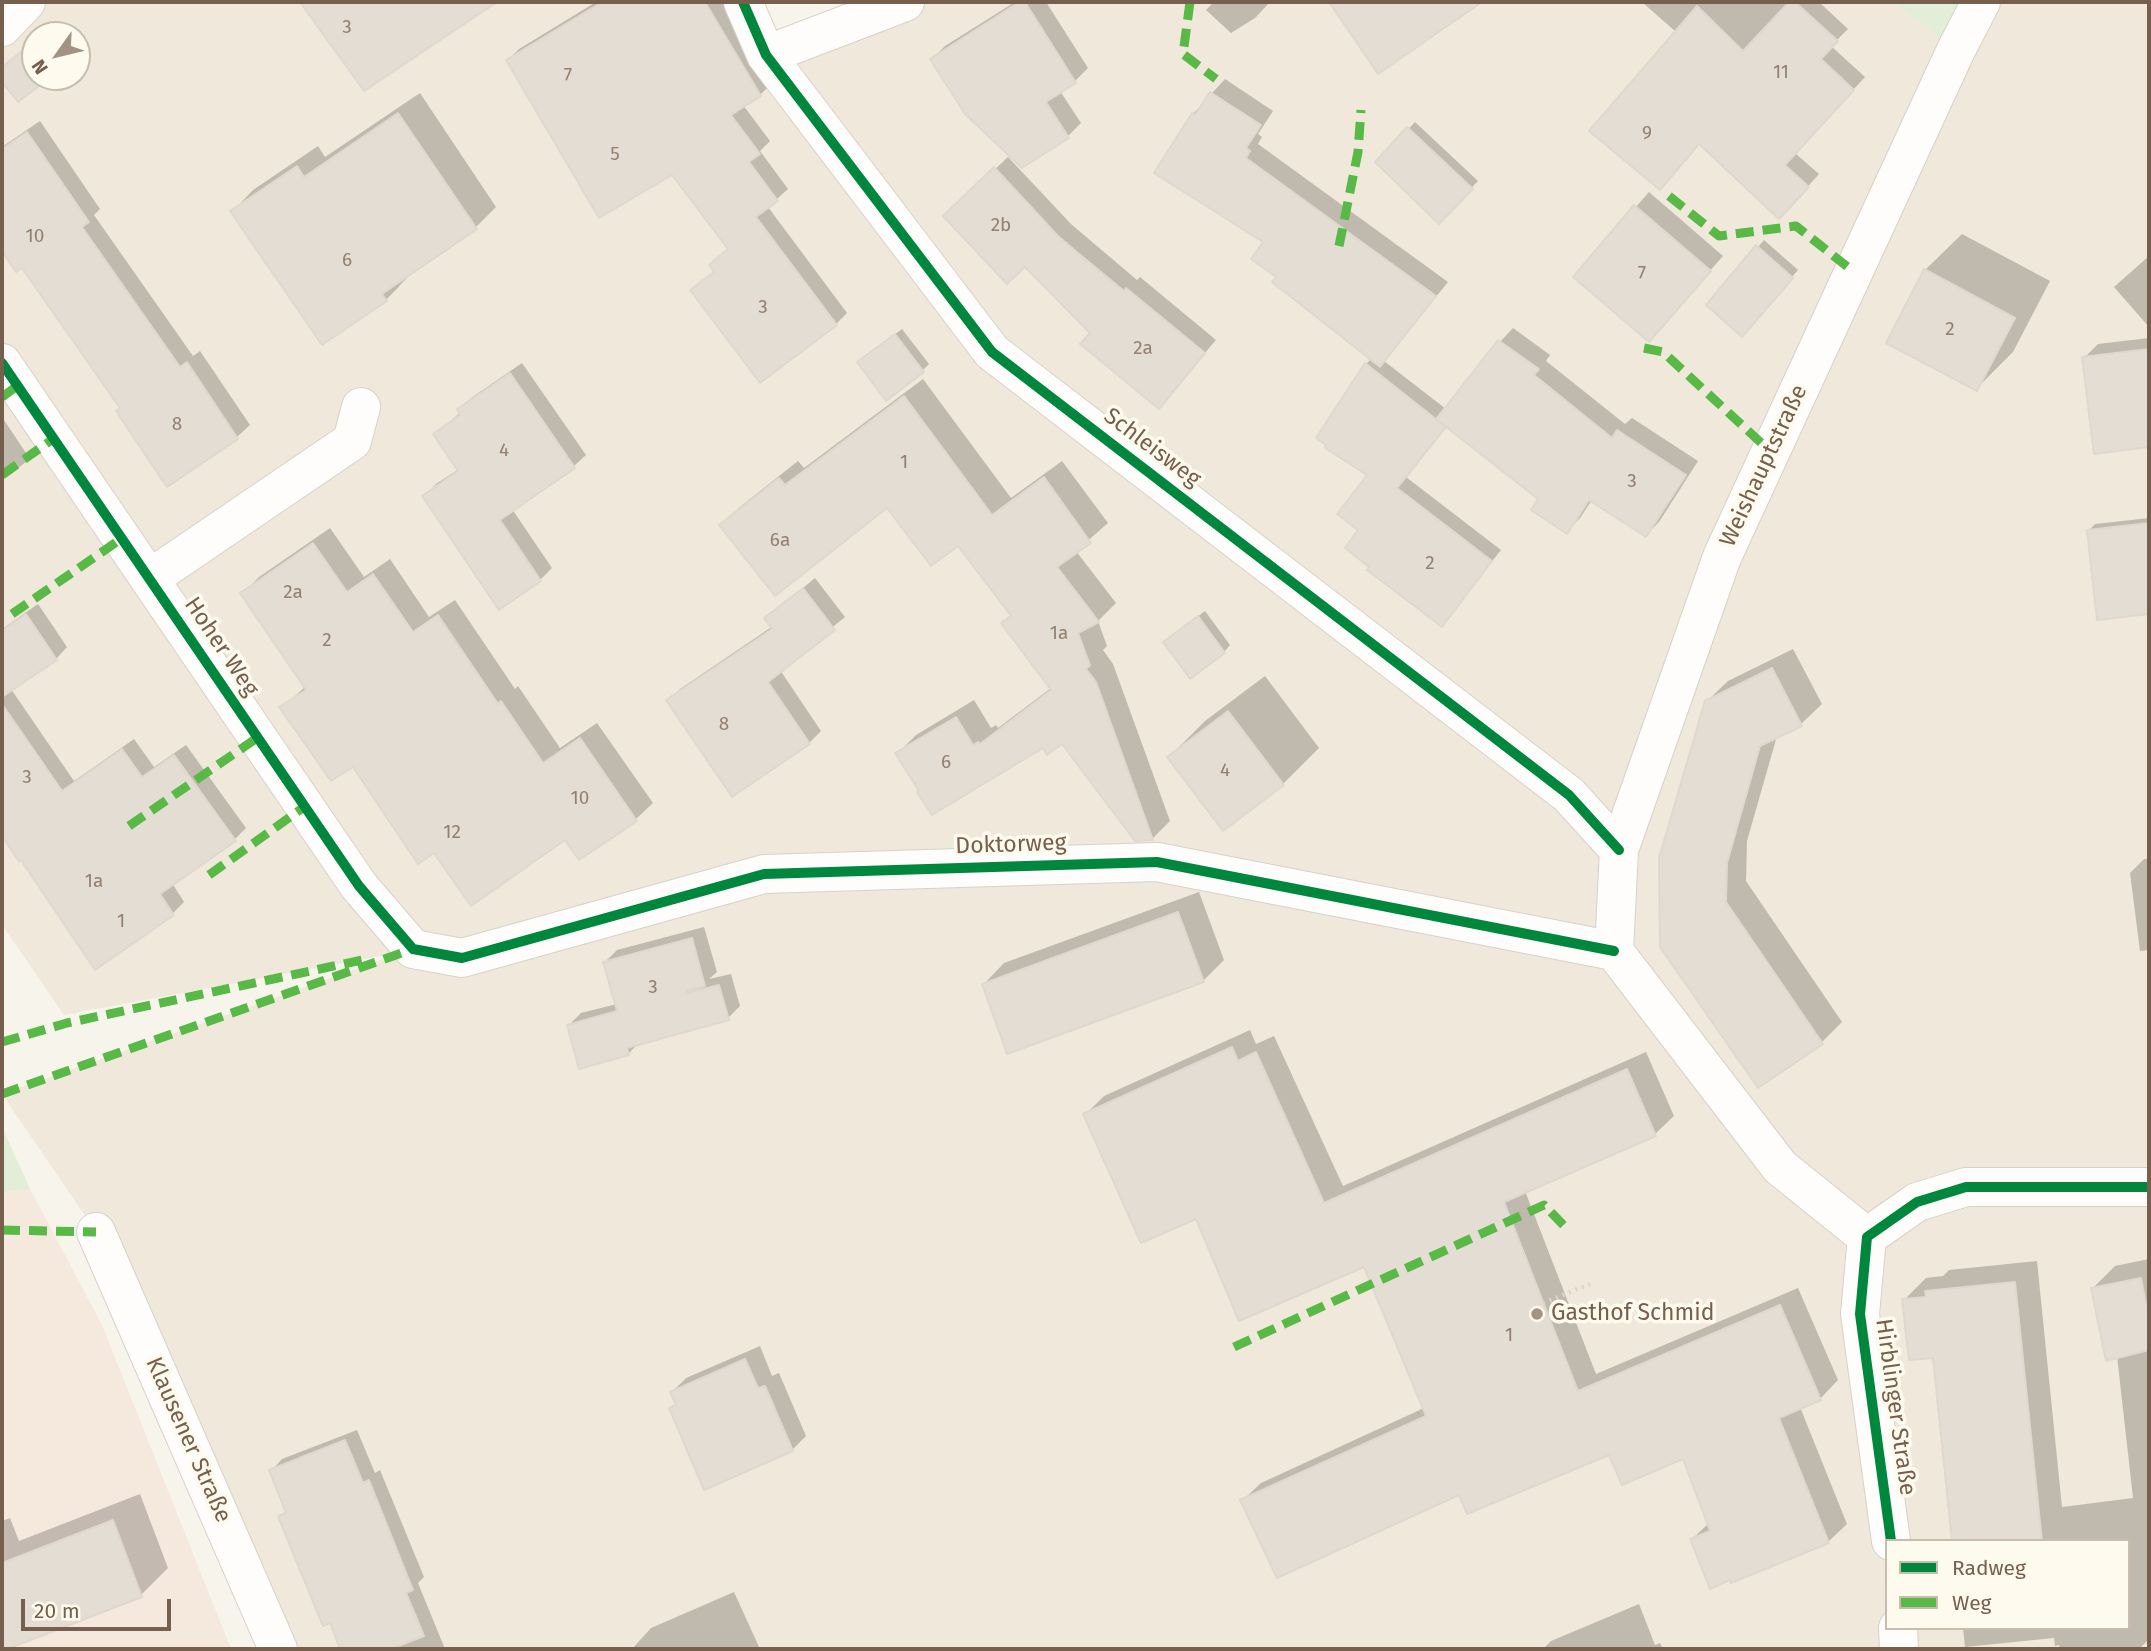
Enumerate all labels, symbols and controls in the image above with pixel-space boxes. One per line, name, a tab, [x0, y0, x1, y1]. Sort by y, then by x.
house number: 3	[342, 17, 352, 39]
north arrow	[21, 21, 91, 91]
text: N	[27, 55, 53, 79]
house number: 11	[1773, 62, 1789, 84]
house number: 7	[564, 65, 572, 87]
house number: 9	[1642, 123, 1652, 145]
house number: 5	[610, 144, 620, 166]
house number: 2b	[991, 215, 1011, 237]
house number: 10	[26, 226, 44, 248]
house number: 6	[342, 250, 352, 272]
house number: 7	[1638, 263, 1646, 285]
house number: 3	[758, 297, 768, 319]
house number: 2	[1945, 319, 1955, 341]
house number: 2a	[1133, 338, 1153, 360]
street label: Weishauptstraße	[1714, 381, 1814, 551]
street label: Schleisweg	[1098, 403, 1206, 493]
house number: 8	[172, 414, 182, 436]
house number: 4	[499, 440, 509, 462]
house number: 1	[900, 452, 908, 474]
house number: 3	[1627, 471, 1637, 493]
house number: 6a	[770, 530, 790, 552]
house number: 2	[1425, 553, 1435, 575]
house number: 2a	[283, 582, 303, 604]
street label: Hoher Weg	[178, 592, 264, 702]
house number: 1a	[1050, 623, 1068, 645]
house number: 2	[322, 630, 332, 652]
house number: 8	[719, 714, 729, 736]
house number: 6	[941, 752, 951, 774]
house number: 4	[1220, 760, 1230, 782]
house number: 3	[22, 767, 32, 789]
house number: 10	[571, 788, 589, 810]
house number: 12	[443, 822, 461, 844]
street label: Doktorweg	[955, 829, 1067, 861]
house number: 1a	[85, 871, 103, 893]
house number: 1	[117, 911, 125, 933]
house number: 3	[648, 977, 658, 999]
place label: Gasthof Schmid	[1551, 1300, 1715, 1328]
marker: Gasthof Schmid	[1529, 1306, 1545, 1322]
street label: Hirblinger Straße	[1869, 1317, 1921, 1497]
house number: 1	[1505, 1325, 1513, 1347]
street label: Klausener Straße	[139, 1353, 237, 1527]
legend	[1885, 1539, 2130, 1630]
text: Radweg	[1952, 1555, 2026, 1581]
scale bar	[24, 1584, 175, 1628]
text: Weg	[1952, 1590, 1992, 1616]
text: 20 m	[34, 1598, 80, 1624]

